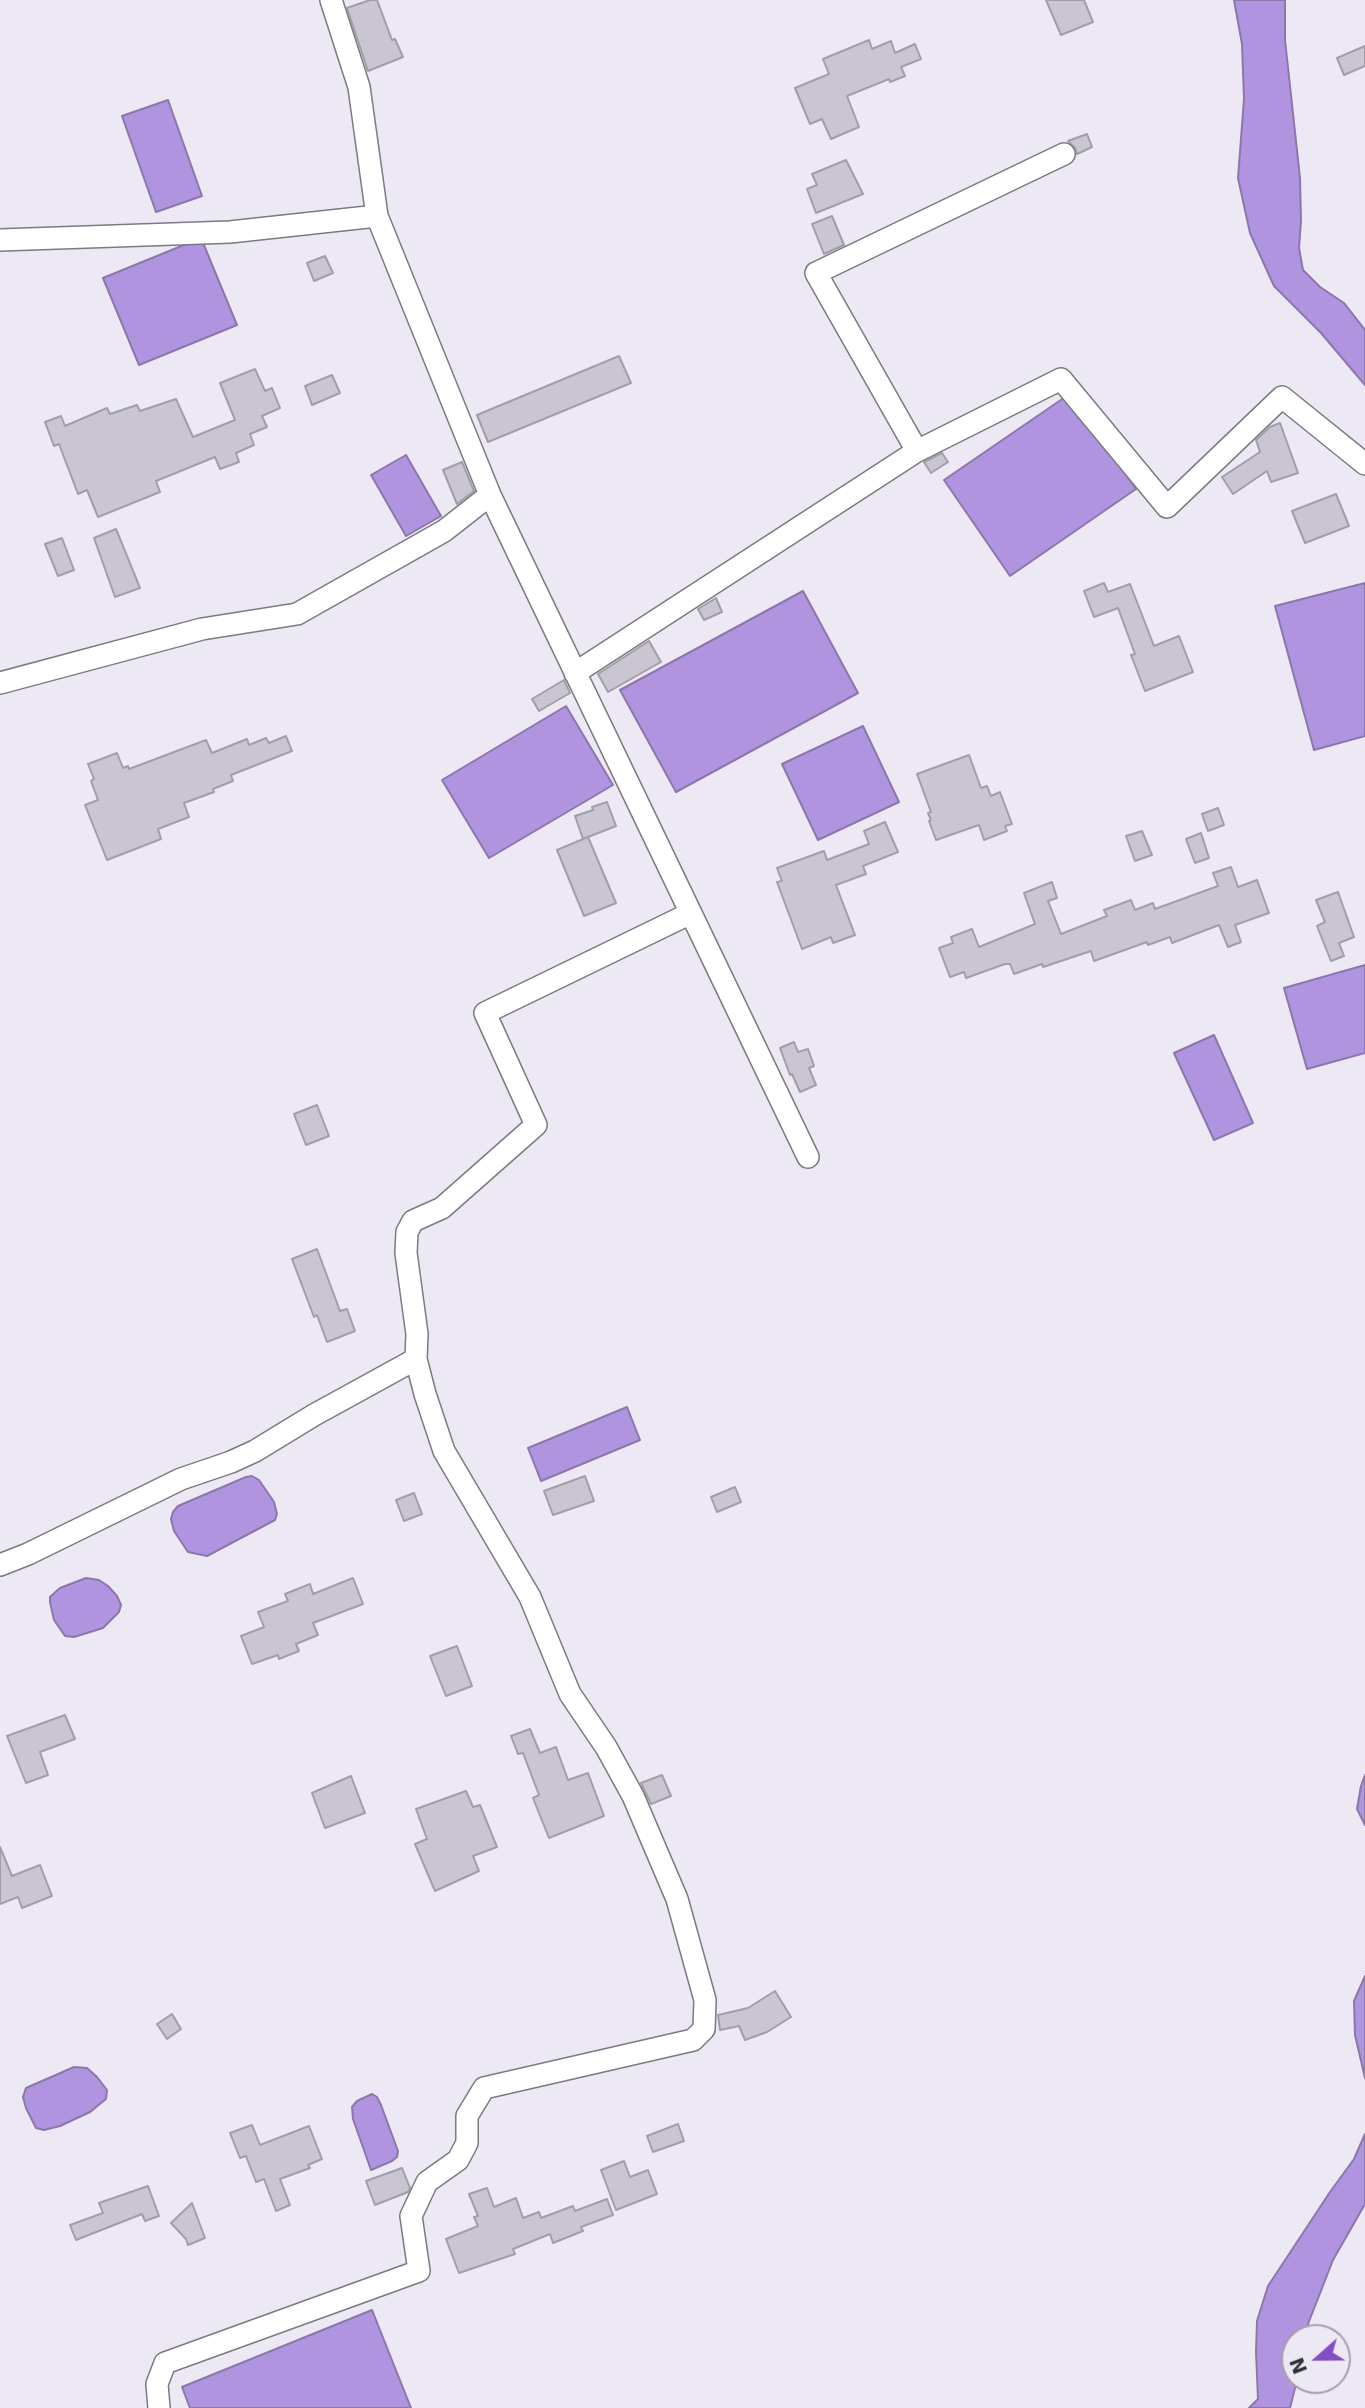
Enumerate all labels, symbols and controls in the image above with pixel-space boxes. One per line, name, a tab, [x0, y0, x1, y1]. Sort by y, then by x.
north arrow	[1281, 2324, 1351, 2394]
text: N	[1285, 2354, 1311, 2377]

